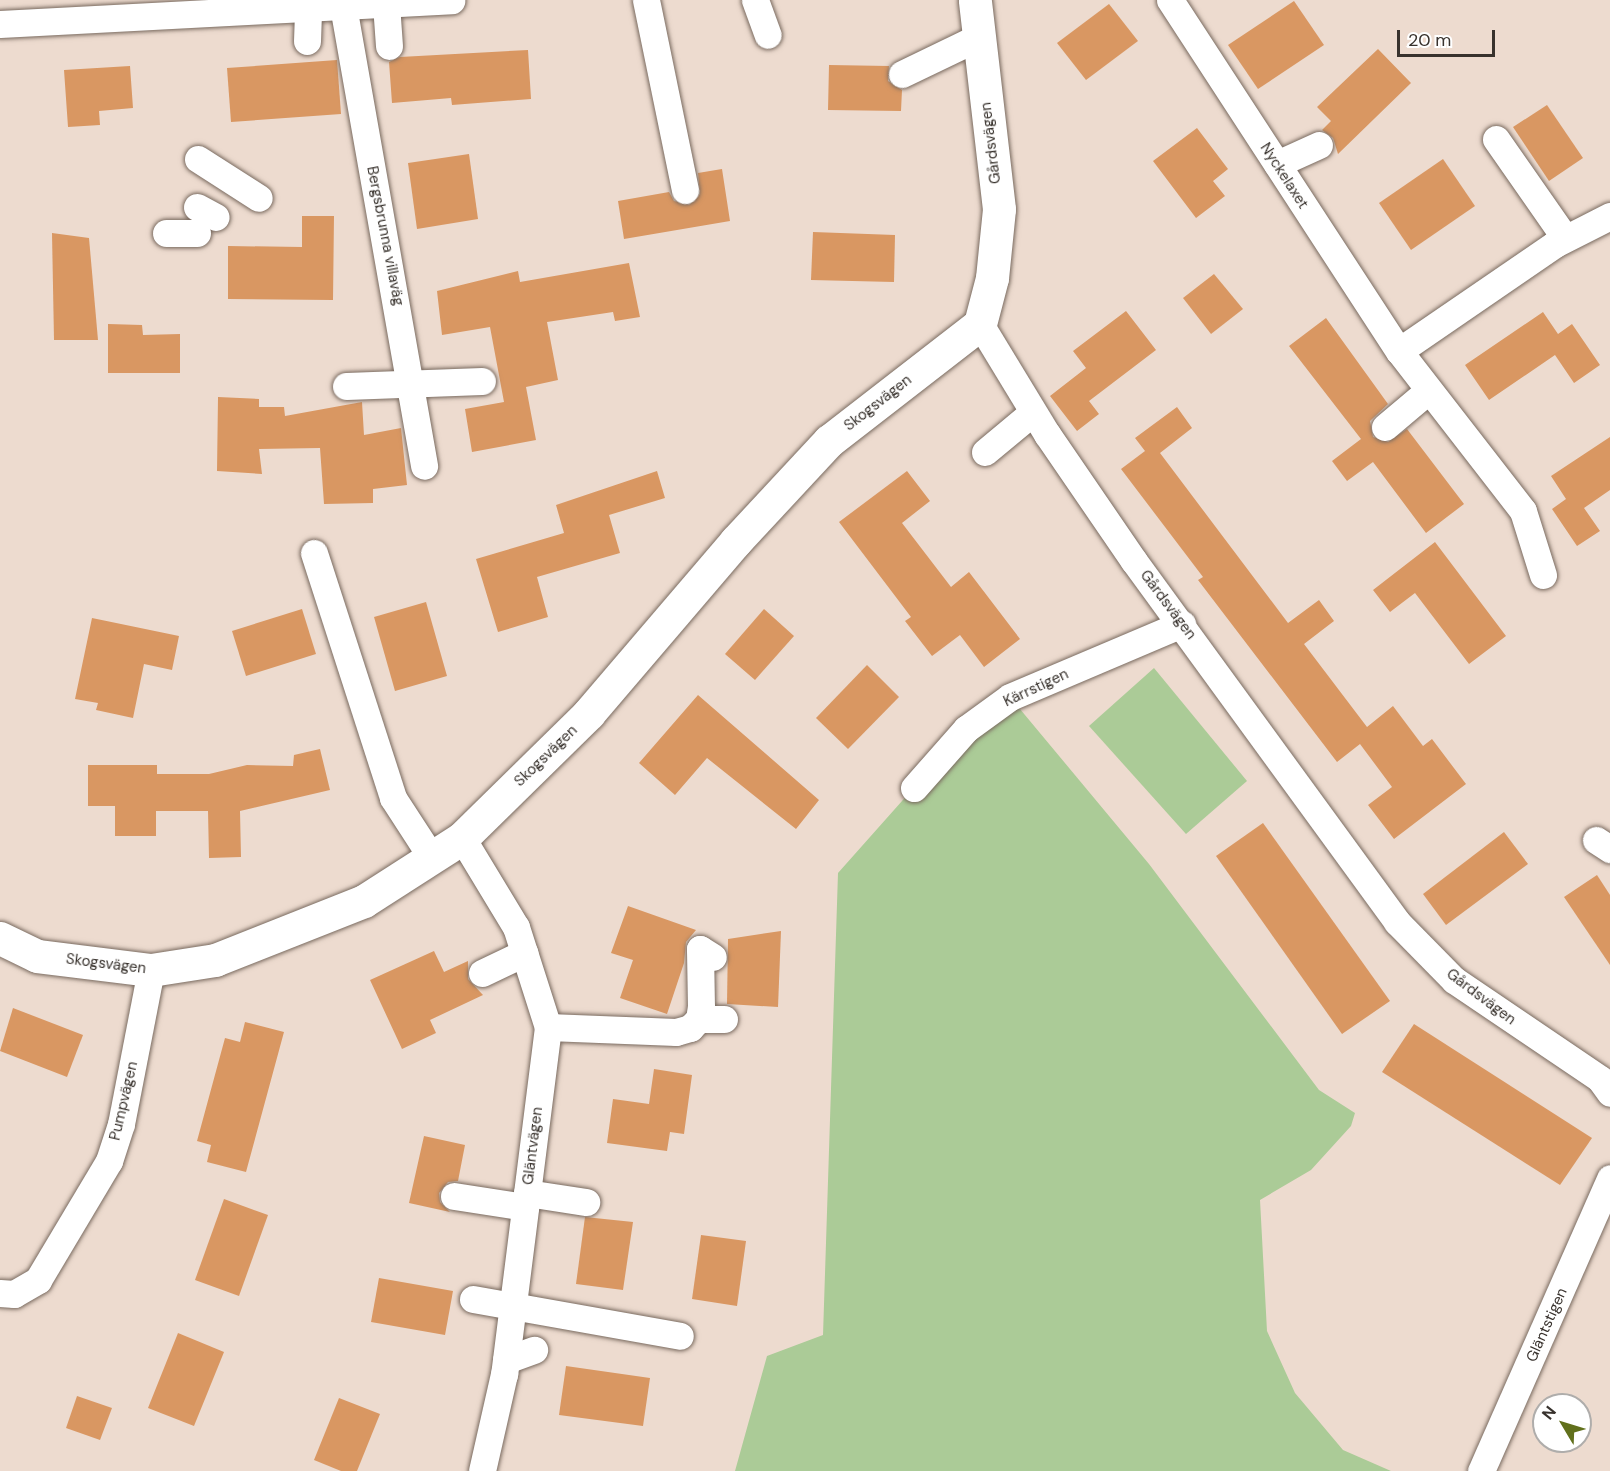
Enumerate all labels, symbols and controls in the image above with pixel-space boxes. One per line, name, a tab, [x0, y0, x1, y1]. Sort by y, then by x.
scale bar	[1400, 18, 1498, 56]
text: 20 m	[1408, 28, 1451, 52]
street label: Gårdsvägen	[977, 101, 1005, 185]
street label: Nyckelaxet	[1256, 140, 1312, 212]
street label: Bergsbrunna villaväg	[363, 165, 407, 307]
street label: Skogsvägen	[841, 371, 915, 435]
street label: Gårdsvägen	[1136, 567, 1200, 643]
street label: Kärrstigen	[1001, 665, 1071, 711]
street label: Skogsvägen	[511, 722, 581, 790]
street label: Skogsvägen	[65, 950, 147, 978]
street label: Gårdsvägen	[1443, 965, 1519, 1029]
street label: Pumpvägen	[106, 1060, 142, 1142]
street label: Gläntvägen	[519, 1106, 547, 1186]
street label: Gläntstigen	[1523, 1285, 1571, 1365]
north arrow	[1532, 1393, 1592, 1453]
text: N	[1537, 1402, 1561, 1424]

